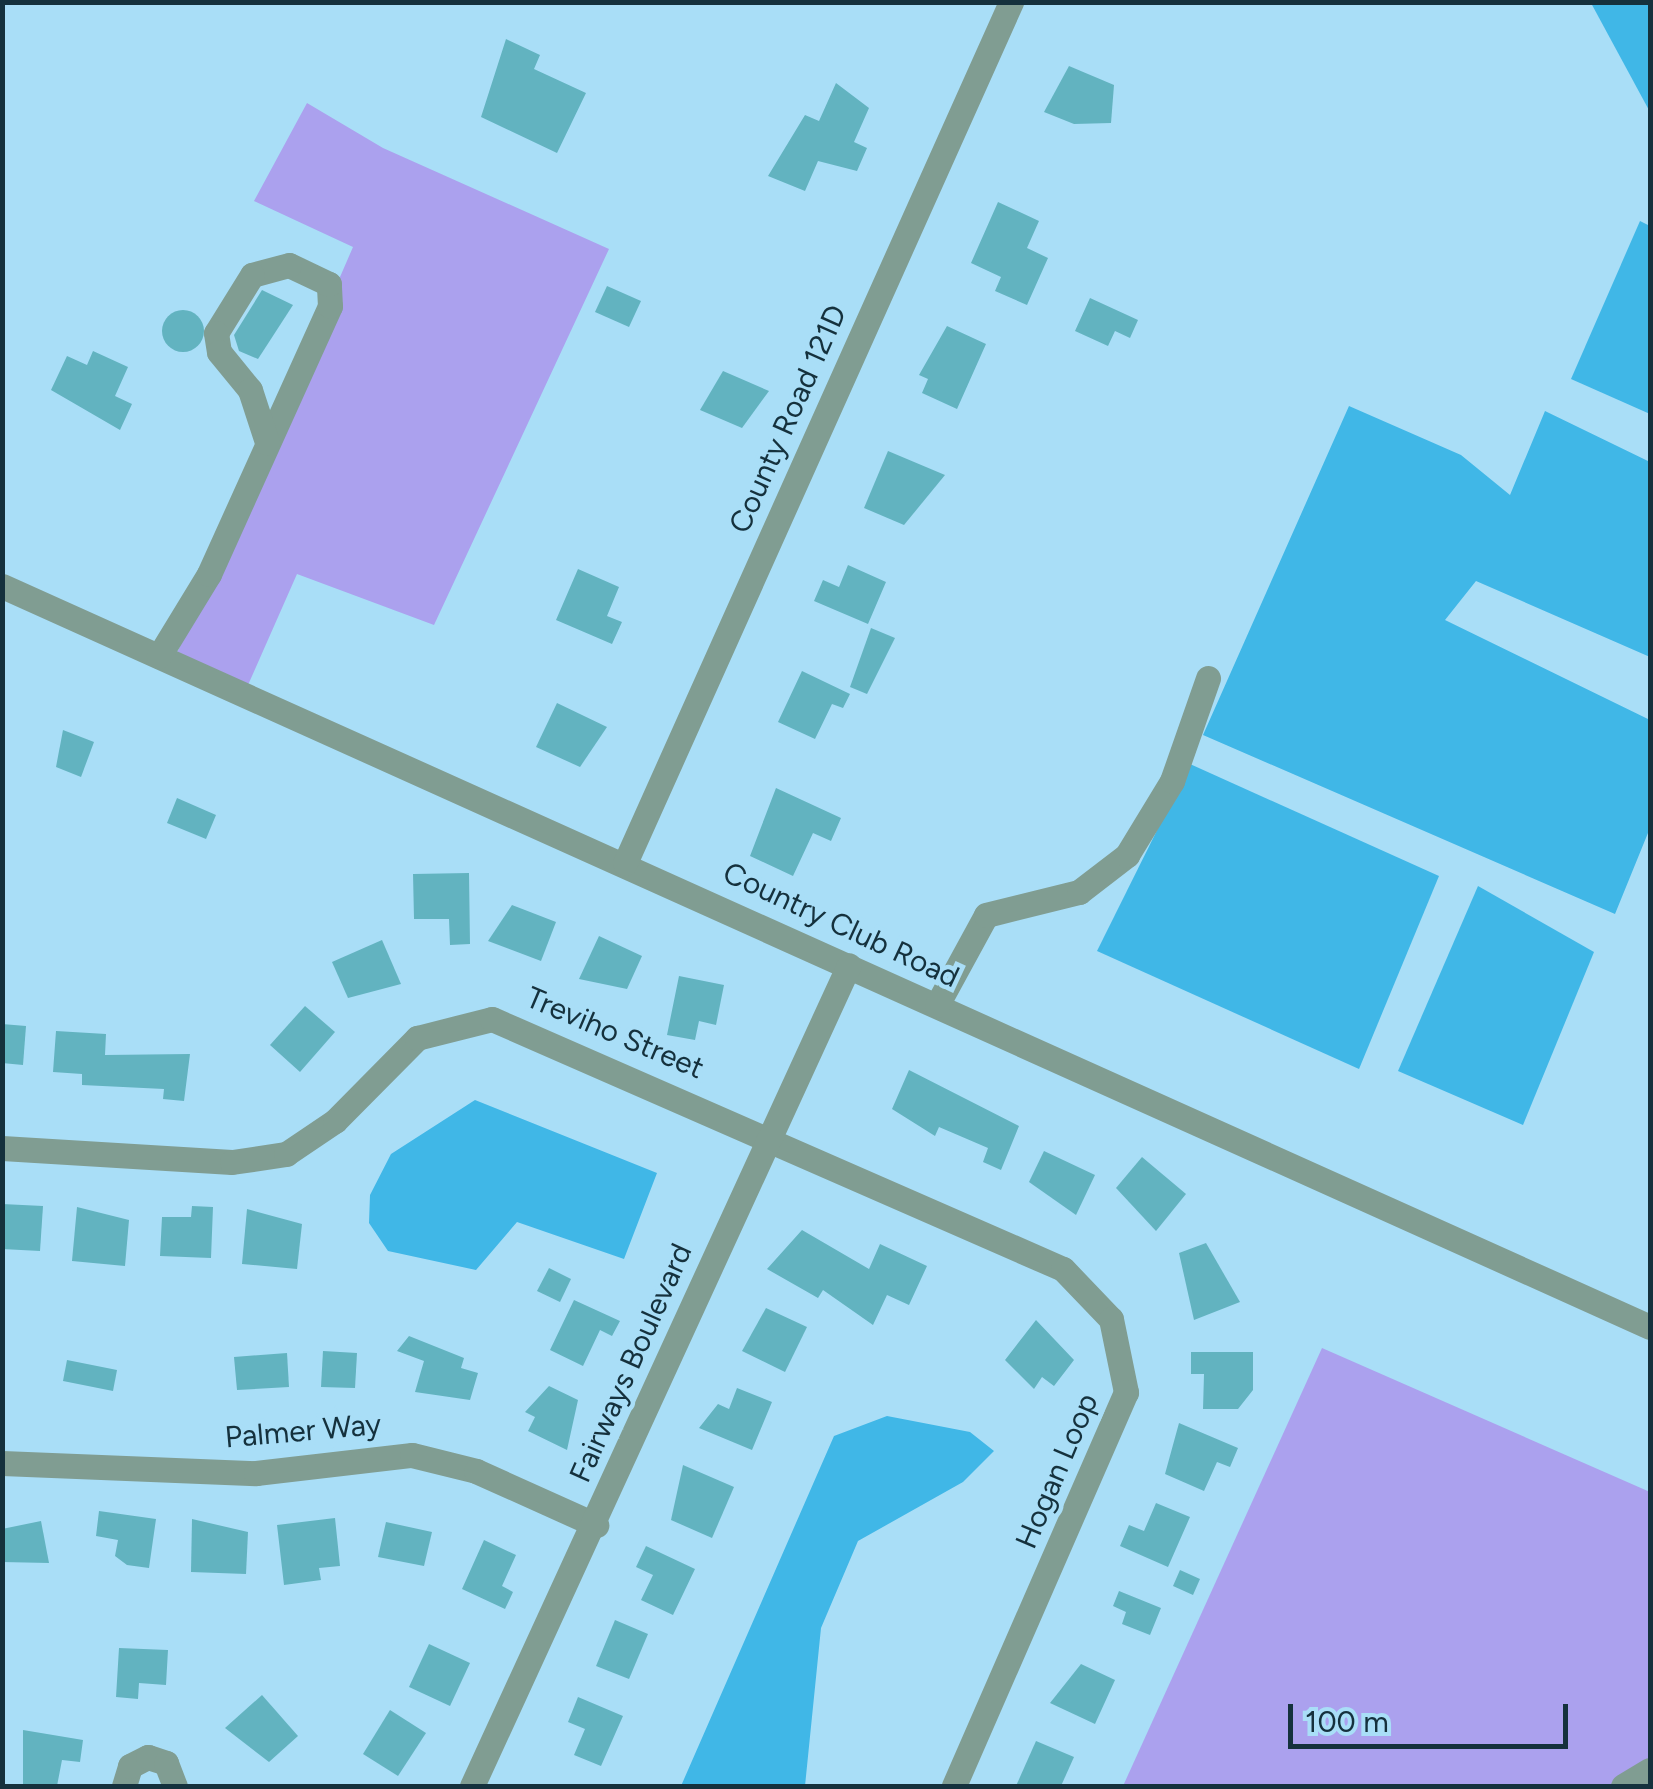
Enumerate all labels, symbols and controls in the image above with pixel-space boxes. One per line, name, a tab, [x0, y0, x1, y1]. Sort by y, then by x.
street label: County Road 121D	[722, 299, 854, 539]
street label: Country Club Road	[717, 855, 965, 995]
street label: Treviho Street	[521, 979, 709, 1087]
street label: Fairways Boulevard	[562, 1238, 700, 1488]
street label: Hogan Loop	[1008, 1388, 1106, 1554]
street label: Palmer Way	[223, 1406, 383, 1456]
scale bar	[1293, 1684, 1573, 1746]
text: 100 m	[1305, 1703, 1389, 1740]

